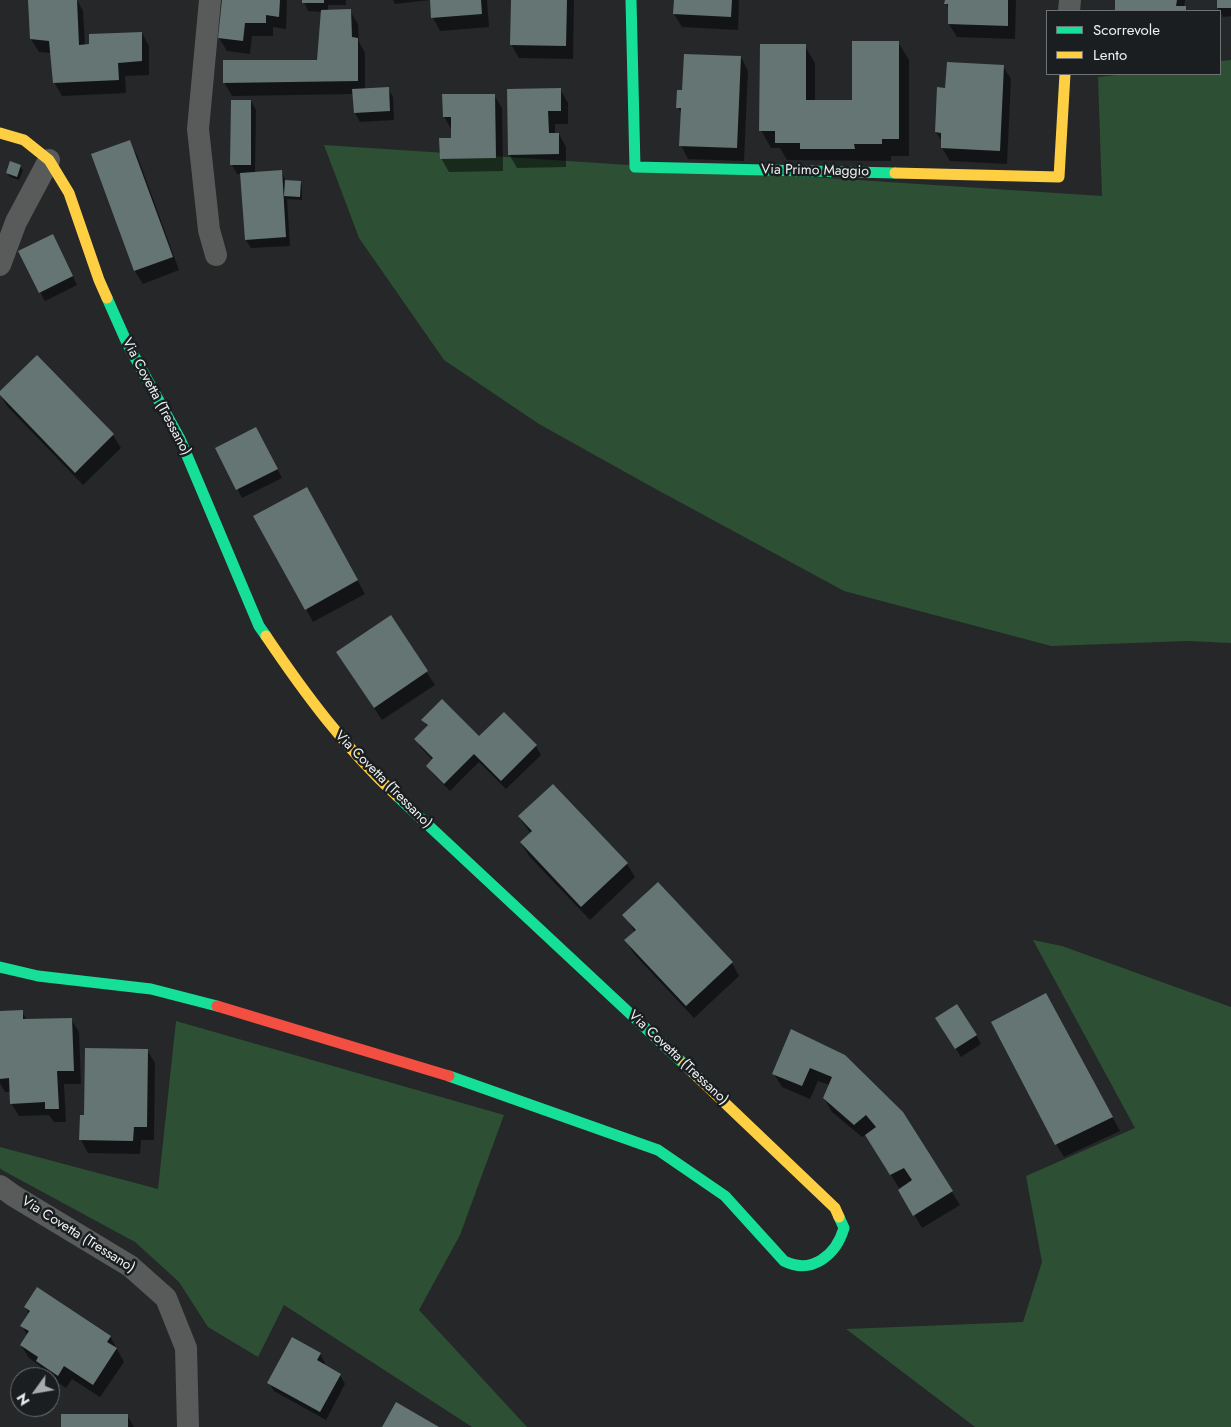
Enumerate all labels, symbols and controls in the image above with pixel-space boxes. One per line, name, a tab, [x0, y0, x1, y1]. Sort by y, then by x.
legend	[1046, 10, 1221, 75]
text: Scorrevole	[1093, 19, 1160, 41]
text: Lento	[1093, 44, 1127, 66]
street label: Via Primo Maggio	[761, 162, 869, 180]
street label: Via Covetta (Tressano)	[118, 335, 194, 459]
street label: Via Covetta (Tressano)	[331, 728, 435, 832]
street label: Via Covetta (Tressano)	[625, 1007, 731, 1109]
street label: Via Covetta (Tressano)	[18, 1193, 138, 1277]
north arrow	[10, 1367, 60, 1417]
text: N	[12, 1389, 35, 1409]

